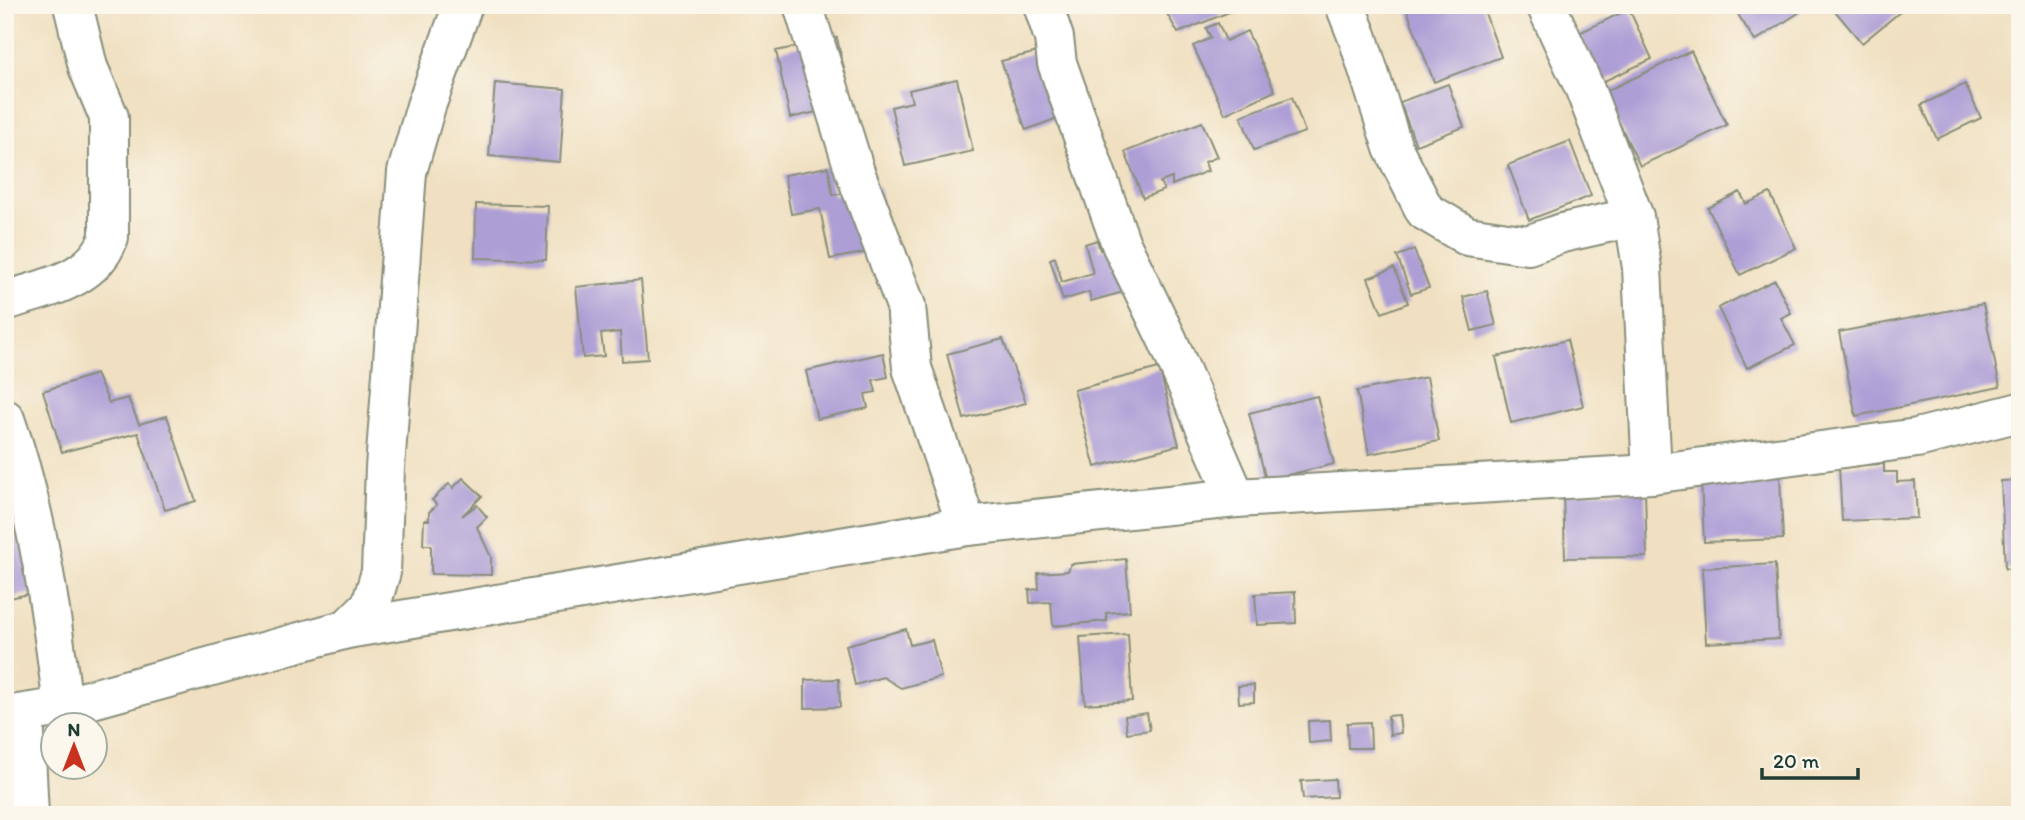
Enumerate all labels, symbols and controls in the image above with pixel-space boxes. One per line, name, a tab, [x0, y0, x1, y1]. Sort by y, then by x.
north arrow	[38, 712, 108, 782]
text: N	[68, 718, 80, 741]
scale bar	[1762, 736, 1859, 780]
text: 20 m	[1773, 748, 1820, 773]

